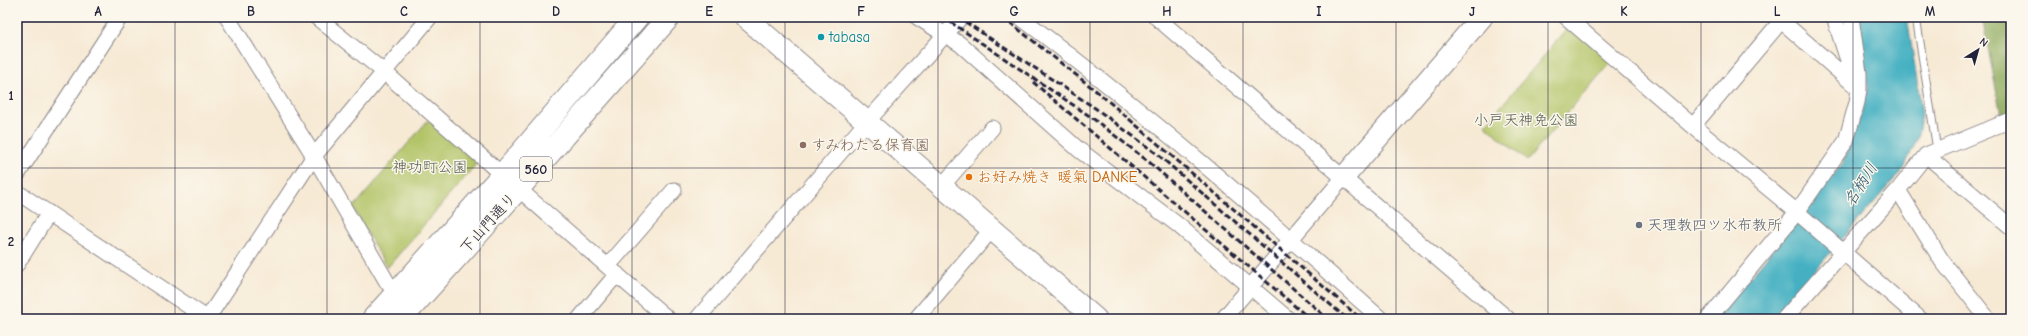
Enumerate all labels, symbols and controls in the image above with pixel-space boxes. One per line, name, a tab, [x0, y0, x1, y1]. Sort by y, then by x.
text: A	[94, 4, 102, 19]
text: B	[247, 4, 255, 19]
text: C	[400, 4, 408, 19]
text: D	[552, 4, 560, 19]
text: E	[705, 4, 713, 19]
text: F	[857, 4, 865, 19]
text: G	[1009, 4, 1019, 19]
text: H	[1162, 4, 1172, 19]
text: I	[1316, 4, 1322, 19]
text: J	[1469, 4, 1475, 19]
text: K	[1620, 4, 1628, 19]
text: L	[1774, 4, 1781, 19]
text: M	[1925, 4, 1936, 19]
place label: tabasa	[828, 28, 870, 46]
north arrow	[1958, 30, 1998, 70]
marker: tabasa	[816, 32, 826, 42]
text: N	[1977, 35, 1990, 50]
text: 1	[8, 88, 14, 103]
park label: 小戸天神免公園	[1473, 111, 1579, 129]
place label: すみわたる保育園	[811, 136, 930, 154]
marker: すみわたる保育園	[798, 140, 808, 150]
road number: 560	[520, 157, 552, 181]
park label: 神功町公園	[392, 158, 468, 176]
water label: 名柄川	[1840, 159, 1881, 210]
place label: お好み焼き 暖氣 DANKE	[977, 168, 1137, 186]
marker: お好み焼き 暖氣 DANKE	[964, 172, 974, 182]
street label: 下山門通り	[456, 189, 520, 257]
place label: 天理教四ツ水布教所	[1647, 216, 1782, 234]
marker: 天理教四ツ水布教所	[1634, 220, 1644, 230]
text: 2	[8, 234, 14, 249]

